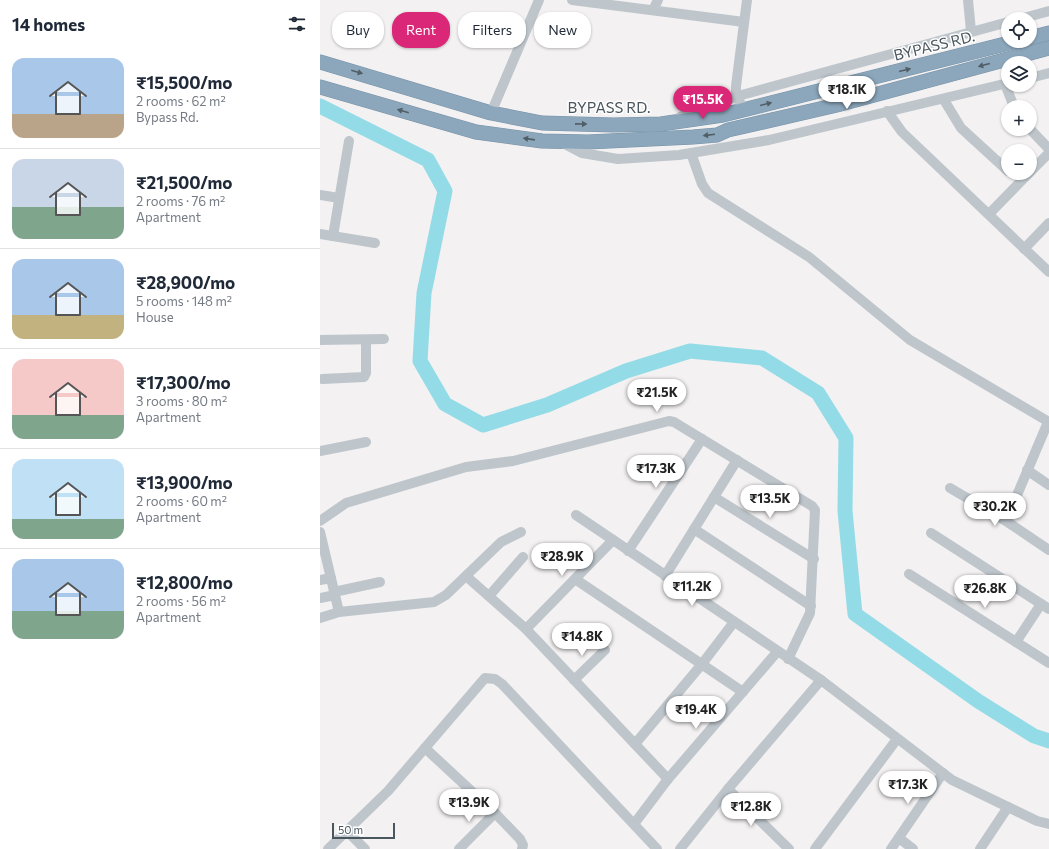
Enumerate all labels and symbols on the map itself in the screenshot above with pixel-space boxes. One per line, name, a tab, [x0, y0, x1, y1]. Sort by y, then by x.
street label: BYPASS RD.	[892, 26, 976, 64]
one-way arrow	[978, 62, 990, 68]
one-way arrow	[899, 66, 911, 72]
one-way arrow	[352, 69, 364, 75]
pin: ₹18.1K	[814, 76, 880, 110]
pin: ₹15.5K	[670, 86, 736, 120]
street label: BYPASS RD.	[568, 98, 650, 116]
one-way arrow	[759, 101, 772, 107]
one-way arrow	[396, 108, 408, 114]
one-way arrow	[575, 121, 588, 127]
one-way arrow	[703, 132, 715, 139]
one-way arrow	[523, 136, 535, 142]
pin: ₹21.5K	[624, 379, 690, 413]
pin: ₹17.3K	[623, 455, 689, 489]
pin: ₹13.5K	[737, 485, 803, 519]
pin: ₹30.2K	[962, 493, 1028, 527]
pin: ₹28.9K	[529, 543, 595, 577]
pin: ₹11.2K	[659, 573, 725, 607]
pin: ₹26.8K	[952, 575, 1018, 609]
pin: ₹14.8K	[549, 623, 615, 657]
pin: ₹19.4K	[663, 696, 729, 730]
pin: ₹17.3K	[875, 771, 941, 805]
pin: ₹13.9K	[436, 789, 502, 823]
pin: ₹12.8K	[718, 793, 784, 827]
scale bar	[332, 821, 395, 840]

